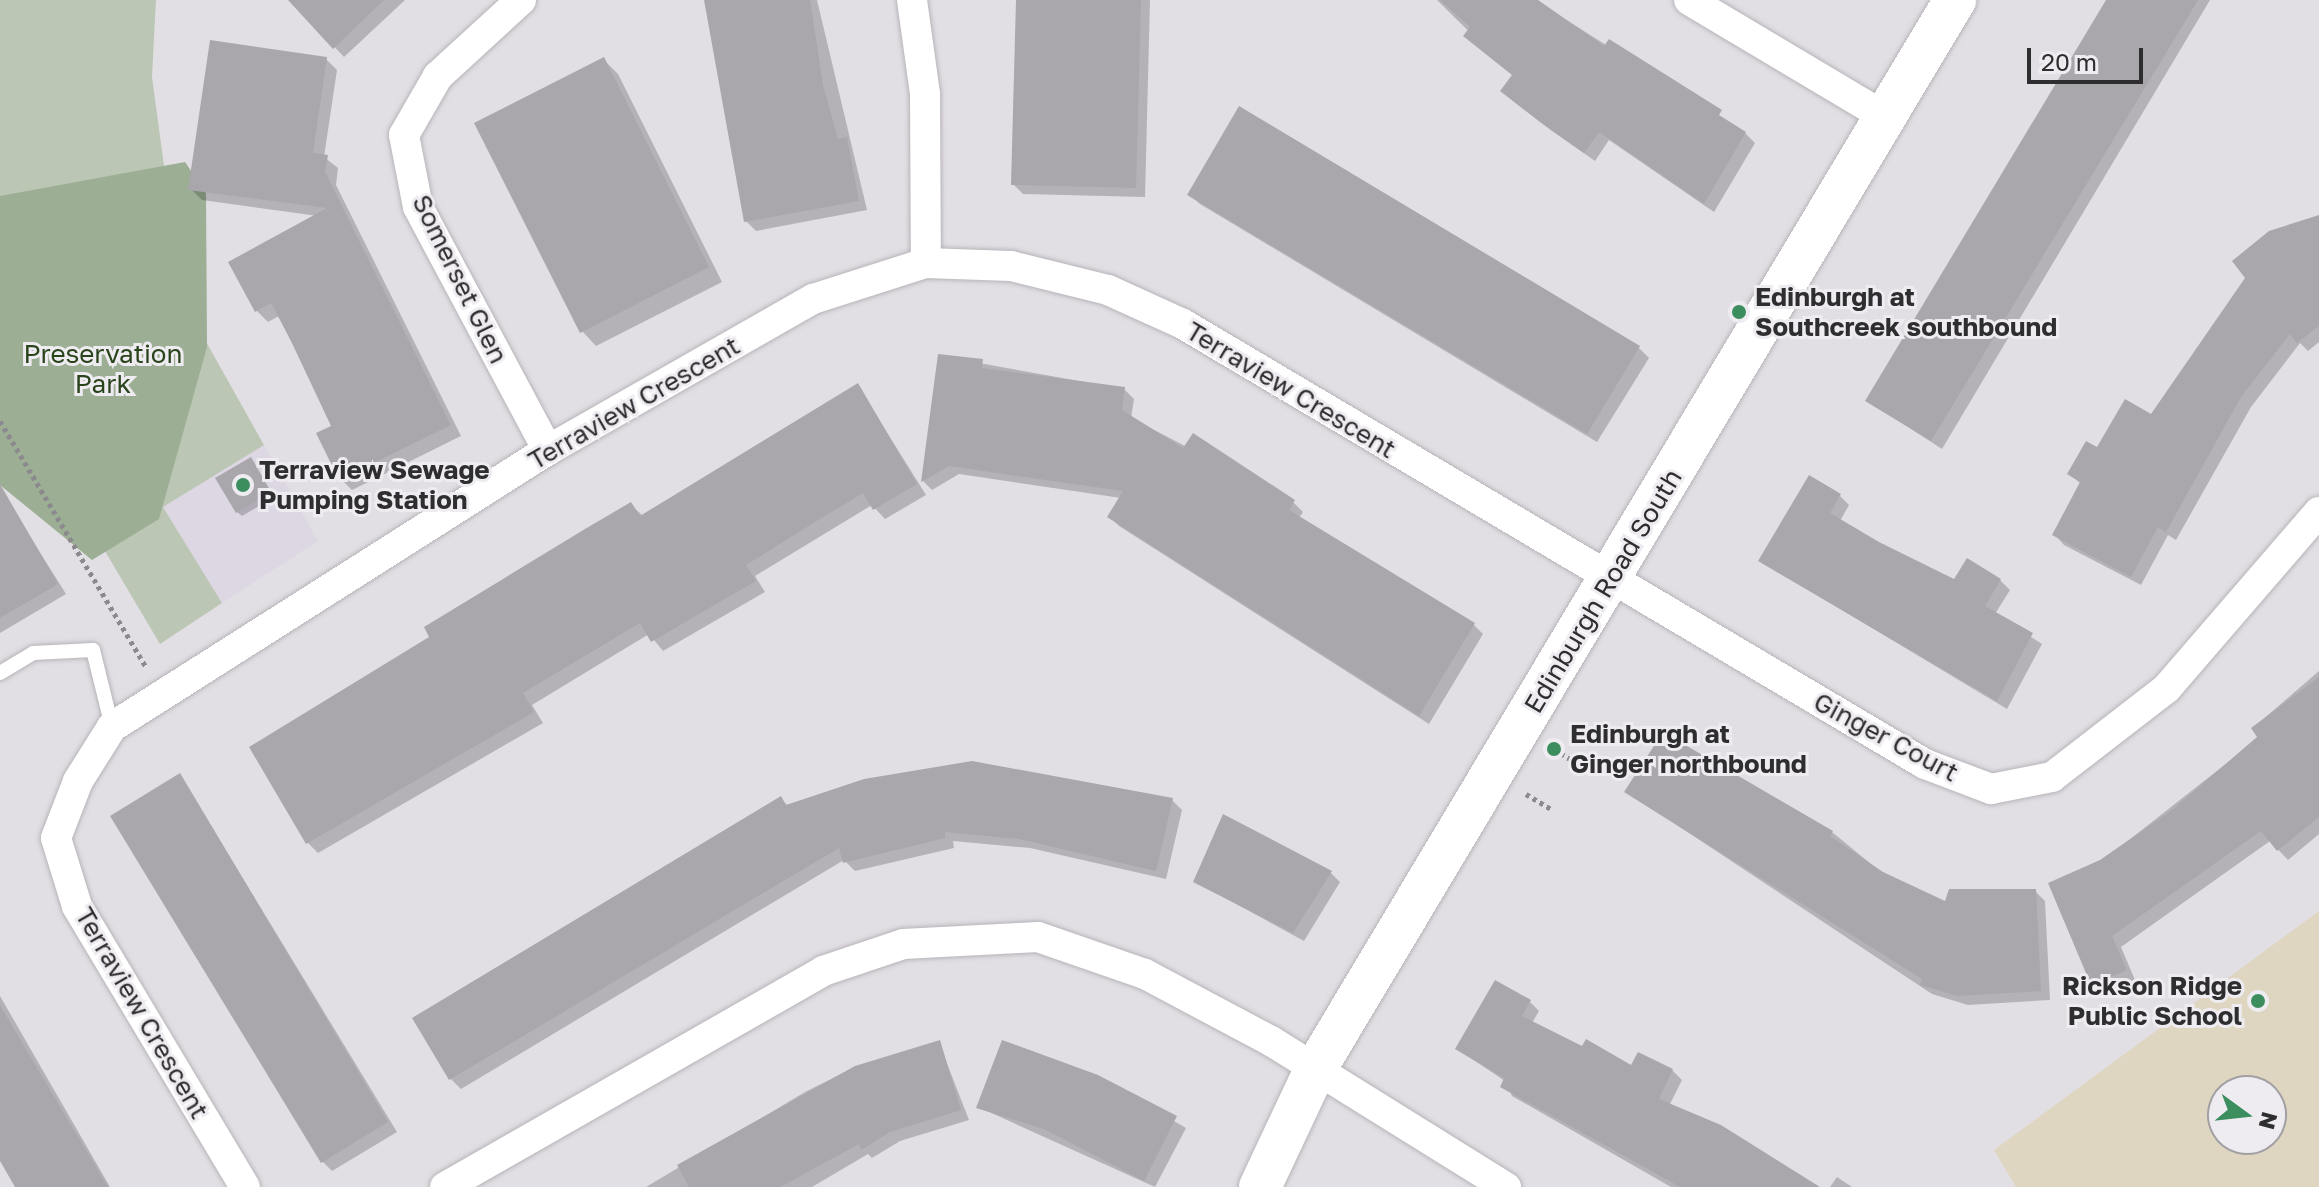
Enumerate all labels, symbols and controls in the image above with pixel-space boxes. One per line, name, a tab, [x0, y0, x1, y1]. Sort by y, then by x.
scale bar	[2031, 32, 2147, 82]
text: 20 m	[2041, 47, 2097, 76]
street label: Somerset Glen	[406, 190, 514, 368]
place label: Edinburgh at Southcreek southbound	[1755, 281, 2057, 342]
marker: Edinburgh at Southcreek southbound	[1730, 303, 1748, 321]
street label: Terraview Crescent	[1181, 315, 1401, 465]
street label: Terraview Crescent	[523, 330, 745, 476]
park label: Preservation Park	[24, 338, 182, 400]
place label: Terraview Sewage Pumping Station	[259, 454, 490, 516]
street label: Edinburgh Road South	[1518, 463, 1688, 719]
marker: Terraview Sewage Pumping Station	[234, 476, 252, 494]
street label: Ginger Court	[1808, 686, 1964, 788]
place label: Edinburgh at Ginger northbound	[1570, 718, 1807, 780]
marker: Edinburgh at Ginger northbound	[1545, 740, 1563, 758]
street label: Terraview Crescent	[69, 902, 215, 1124]
place label: Rickson Ridge Public School	[2062, 970, 2242, 1032]
marker: Rickson Ridge Public School	[2249, 992, 2267, 1010]
north arrow	[2207, 1075, 2287, 1155]
text: N	[2254, 1109, 2284, 1132]

